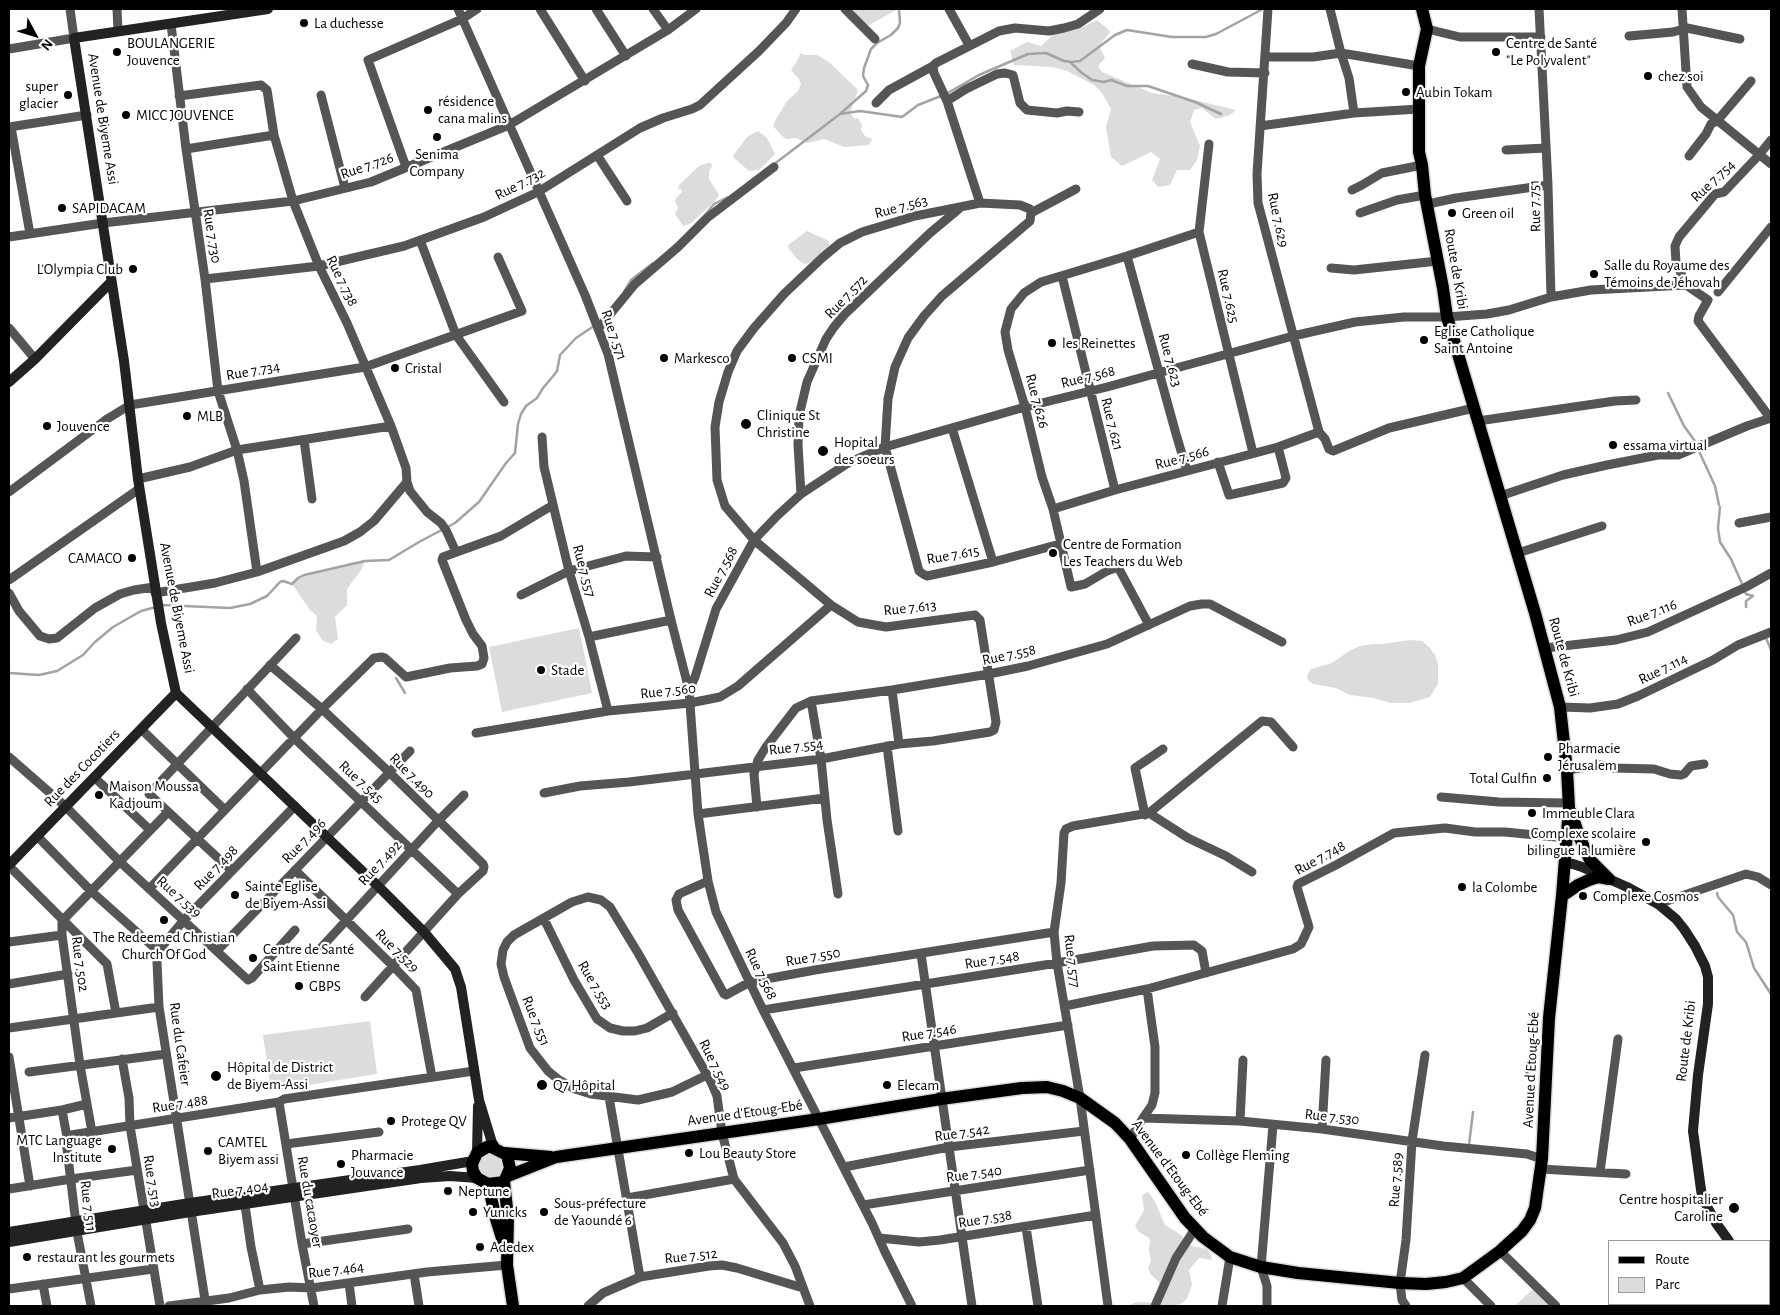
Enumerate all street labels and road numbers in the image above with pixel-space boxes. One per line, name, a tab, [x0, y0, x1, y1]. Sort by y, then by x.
street label: Avenue de Biyeme Assi	[84, 52, 122, 186]
street label: Rue 7.726	[338, 149, 396, 183]
street label: Rue 7.754	[1687, 156, 1739, 206]
street label: Rue 7.732	[492, 164, 548, 204]
street label: Rue 7.751	[1525, 179, 1545, 233]
street label: Rue 7.563	[872, 191, 930, 223]
street label: Rue 7.629	[1263, 191, 1293, 249]
street label: Rue 7.730	[199, 207, 225, 265]
street label: Route de Kribi	[1440, 227, 1472, 311]
street label: Rue 7.738	[322, 253, 362, 309]
street label: Rue 7.625	[1213, 267, 1243, 325]
street label: Rue 7.572	[821, 271, 871, 323]
street label: Rue 7.571	[597, 307, 631, 363]
street label: Rue 7.623	[1154, 331, 1186, 389]
street label: Rue 7.734	[225, 357, 281, 385]
street label: Rue 7.568	[1059, 362, 1117, 392]
street label: Rue 7.626	[1021, 372, 1053, 430]
street label: Rue 7.621	[1097, 396, 1127, 452]
street label: Rue 7.566	[1153, 442, 1211, 474]
street label: Avenue de Biyeme Assi	[155, 541, 199, 675]
street label: Rue 7.615	[925, 542, 981, 568]
street label: Rue 7.557	[568, 543, 600, 599]
street label: Rue 7.568	[700, 543, 742, 601]
street label: Rue 7.116	[1624, 595, 1680, 631]
street label: Rue 7.613	[883, 596, 937, 620]
street label: Route de Kribi	[1545, 615, 1583, 699]
street label: Rue 7.558	[981, 641, 1037, 669]
street label: Rue 7.114	[1636, 649, 1690, 689]
street label: Rue 7.560	[639, 679, 697, 703]
street label: Rue des Cocotiers	[40, 725, 124, 811]
street label: Rue 7.554	[768, 735, 824, 759]
street label: Rue 7.490	[386, 750, 438, 802]
street label: Rue 7.545	[335, 757, 387, 807]
street label: Rue 7.496	[278, 815, 330, 867]
street label: Rue 7.492	[354, 836, 406, 890]
street label: Rue 7.748	[1291, 837, 1349, 879]
street label: Rue 7.498	[190, 842, 242, 894]
street label: Rue 7.539	[153, 872, 205, 922]
street label: Rue 7.529	[371, 925, 423, 977]
street label: Rue 7.577	[1060, 933, 1084, 989]
street label: Rue 7.502	[67, 935, 93, 993]
street label: Rue 7.550	[784, 943, 842, 971]
street label: Rue 7.568	[741, 945, 781, 1003]
street label: Rue 7.548	[963, 947, 1021, 973]
street label: Rue 7.553	[574, 957, 616, 1013]
street label: Rue 7.551	[518, 993, 554, 1049]
street label: Route de Kribi	[1672, 999, 1700, 1083]
street label: Rue du Cafeier	[165, 1001, 195, 1087]
street label: Avenue d'Etoug-Ebé	[1519, 1011, 1543, 1129]
street label: Rue 7.546	[900, 1020, 958, 1046]
street label: Rue 7.549	[695, 1036, 735, 1094]
street label: Rue 7.488	[151, 1091, 209, 1117]
street label: Avenue d'Etoug-Ebé	[686, 1096, 804, 1130]
street label: Rue 7.530	[1304, 1105, 1360, 1129]
street label: Avenue d'Etoug-Ebé	[1128, 1116, 1212, 1220]
street label: Rue 7.542	[933, 1120, 991, 1146]
street label: Rue 7.589	[1385, 1152, 1407, 1208]
street label: Rue 7.513	[139, 1154, 165, 1208]
street label: Rue du cacaoyer	[293, 1155, 327, 1249]
street label: Rue 7.540	[945, 1161, 1003, 1187]
street label: Rue 7.404	[210, 1177, 270, 1203]
street label: Rue 7.511	[76, 1179, 100, 1233]
street label: Rue 7.538	[957, 1206, 1013, 1232]
street label: Rue 7.512	[664, 1244, 718, 1268]
street label: Rue 7.464	[307, 1258, 365, 1282]

